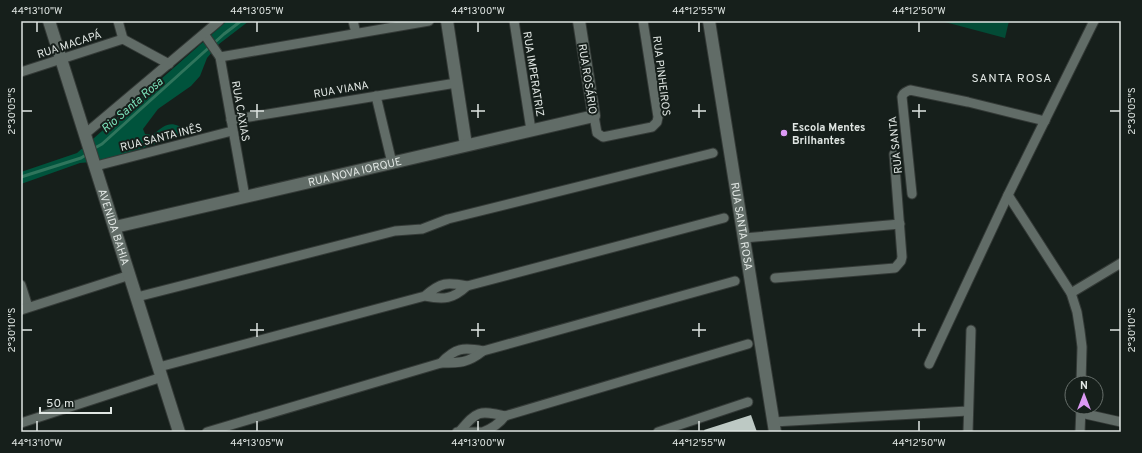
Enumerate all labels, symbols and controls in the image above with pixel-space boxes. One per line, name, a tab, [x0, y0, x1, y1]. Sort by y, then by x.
text: 44°13'10"W	[12, 5, 62, 18]
text: 44°13'05"W	[230, 5, 284, 18]
text: 44°13'00"W	[451, 5, 505, 18]
text: 44°12'55"W	[672, 5, 726, 18]
text: 44°12'50"W	[892, 5, 946, 18]
street label: RUA MACAPÁ	[35, 27, 103, 62]
street label: RUA IMPERATRIZ	[519, 31, 547, 118]
street label: RUA PINHEIROS	[649, 35, 673, 117]
street label: RUA ROSÁRIO	[575, 43, 600, 115]
district label: SANTA ROSA	[971, 71, 1053, 87]
water label: Rio Santa Rosa	[98, 74, 168, 137]
street label: RUA VIANA	[312, 78, 370, 102]
street label: RUA CAXIAS	[228, 80, 252, 143]
text: 2°30'05"S	[6, 87, 19, 135]
text: 2°30'05"S	[1126, 87, 1139, 135]
street label: RUA SANTA	[886, 115, 906, 174]
street label: RUA SANTA INÊS	[119, 120, 204, 155]
place label: Escola Mentes Brilhantes	[792, 121, 865, 148]
marker: Escola Mentes Brilhantes	[779, 128, 789, 138]
street label: RUA NOVA IORQUE	[307, 155, 403, 190]
street label: RUA SANTA ROSA	[727, 181, 755, 272]
street label: AVENIDA BAHIA	[95, 187, 132, 267]
text: 2°30'10"S	[6, 308, 19, 352]
text: 2°30'10"S	[1126, 308, 1139, 352]
north arrow	[1064, 375, 1104, 415]
text: N	[1080, 379, 1088, 393]
scale bar	[40, 389, 111, 415]
text: 50 m	[46, 396, 74, 412]
text: 44°13'10"W	[12, 437, 62, 450]
text: 44°13'05"W	[230, 437, 284, 450]
text: 44°13'00"W	[451, 437, 505, 450]
text: 44°12'55"W	[672, 437, 726, 450]
text: 44°12'50"W	[892, 437, 946, 450]

